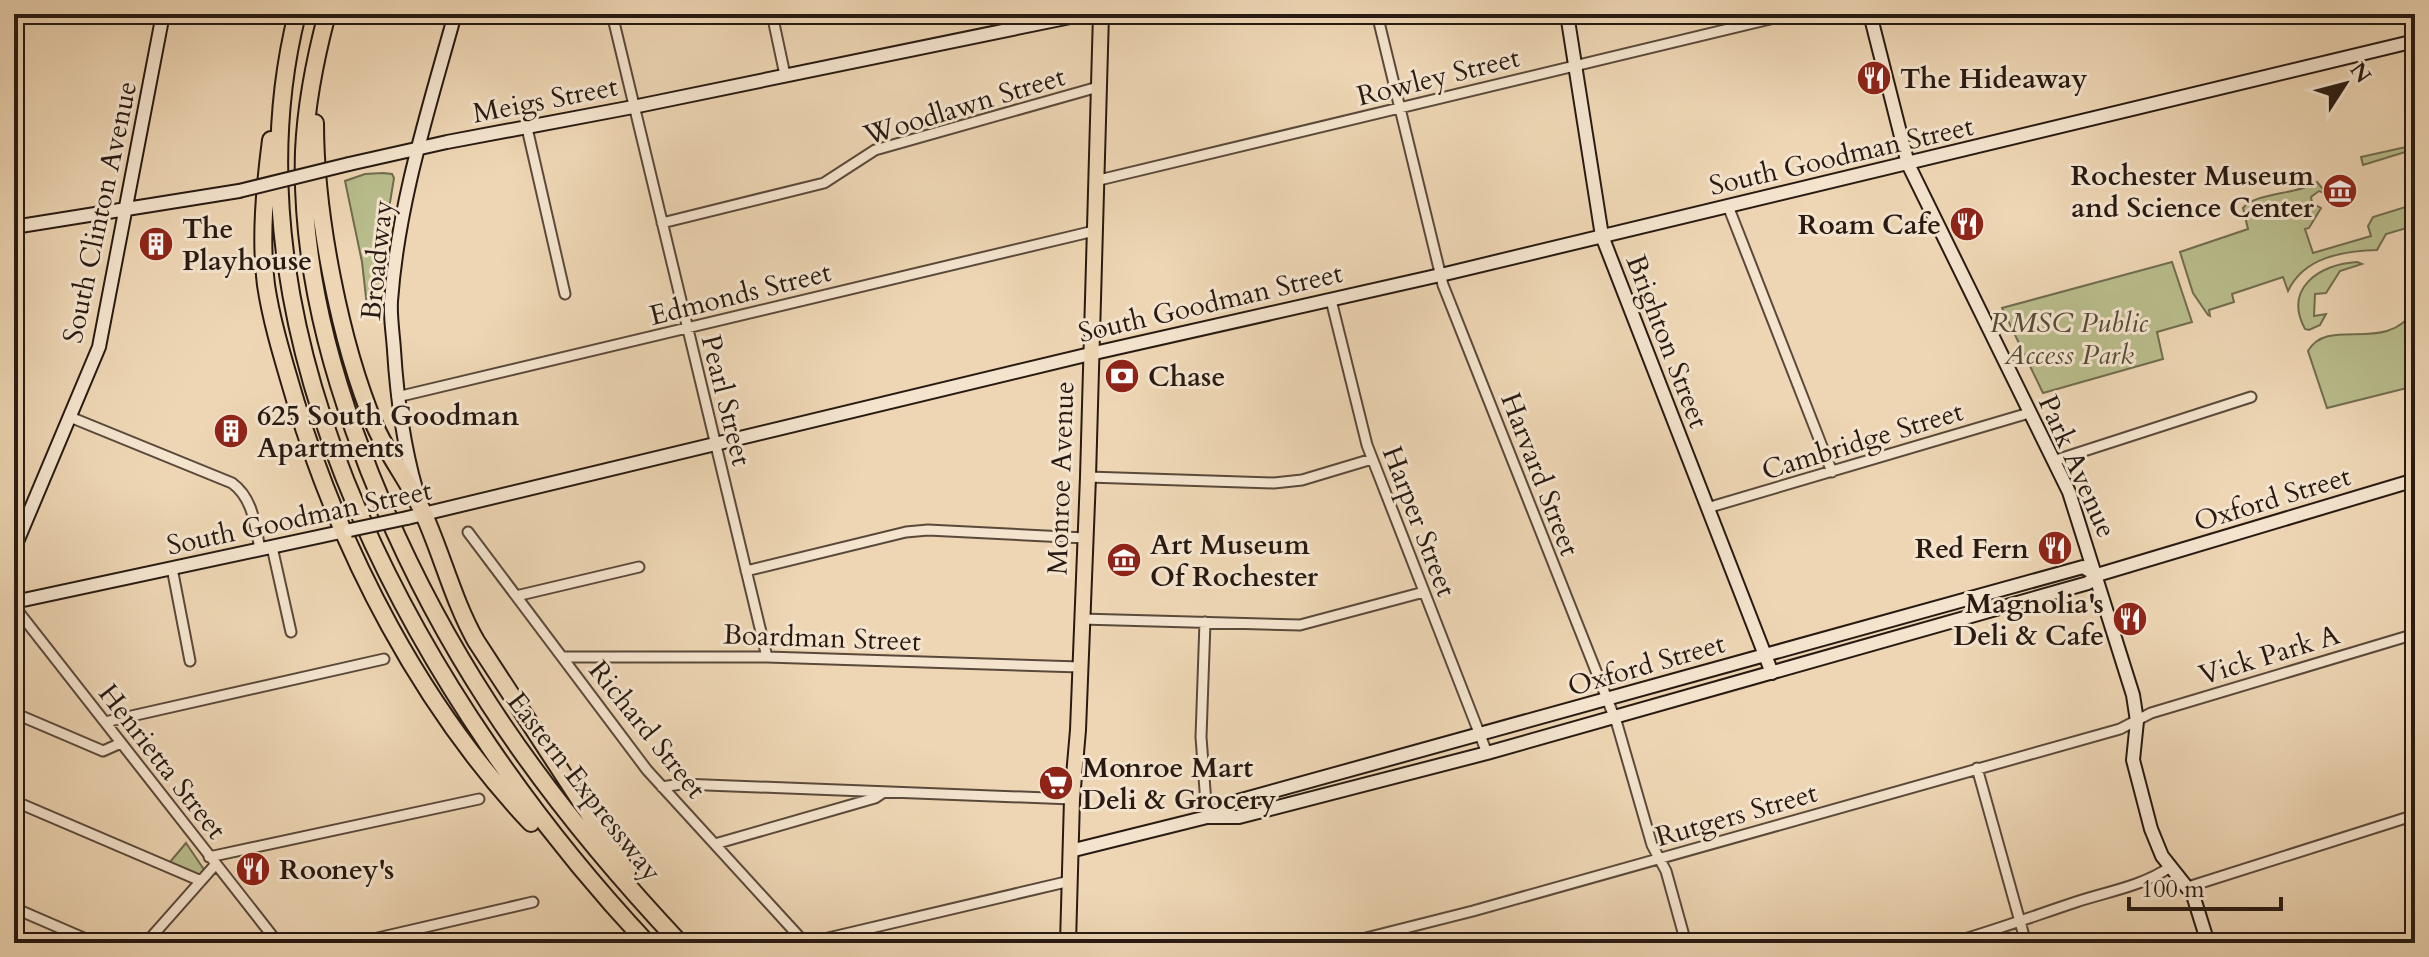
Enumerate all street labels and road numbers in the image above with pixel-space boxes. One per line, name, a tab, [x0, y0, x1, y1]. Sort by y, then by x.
street label: Rowley Street	[1353, 38, 1524, 116]
street label: Woodlawn Street	[858, 57, 1070, 155]
street label: Meigs Street	[469, 67, 621, 133]
street label: South Clinton Avenue	[54, 78, 146, 347]
street label: South Goodman Street	[1705, 107, 1977, 205]
street label: Broadway	[352, 198, 402, 322]
street label: Brighton Street	[1617, 249, 1718, 434]
street label: Edmonds Street	[645, 253, 835, 335]
street label: South Goodman Street	[1074, 254, 1346, 352]
street label: Pearl Street	[691, 331, 761, 470]
street label: Monroe Avenue	[1039, 381, 1083, 576]
street label: Harvard Street	[1492, 387, 1589, 562]
street label: Park Avenue	[2029, 389, 2125, 544]
street label: Cambridge Street	[1757, 392, 1968, 490]
street label: Harper Street	[1373, 441, 1465, 602]
street label: Oxford Street	[2189, 457, 2355, 541]
street label: South Goodman Street	[163, 471, 435, 565]
street label: Boardman Street	[722, 616, 922, 660]
street label: Vick Park A	[2194, 616, 2344, 694]
street label: Oxford Street	[1563, 624, 1729, 706]
street label: Richard Street	[580, 653, 715, 807]
street label: Henrietta Street	[90, 676, 235, 847]
street label: Eastern Expressway	[498, 684, 670, 890]
street label: Rutgers Street	[1651, 774, 1822, 856]

